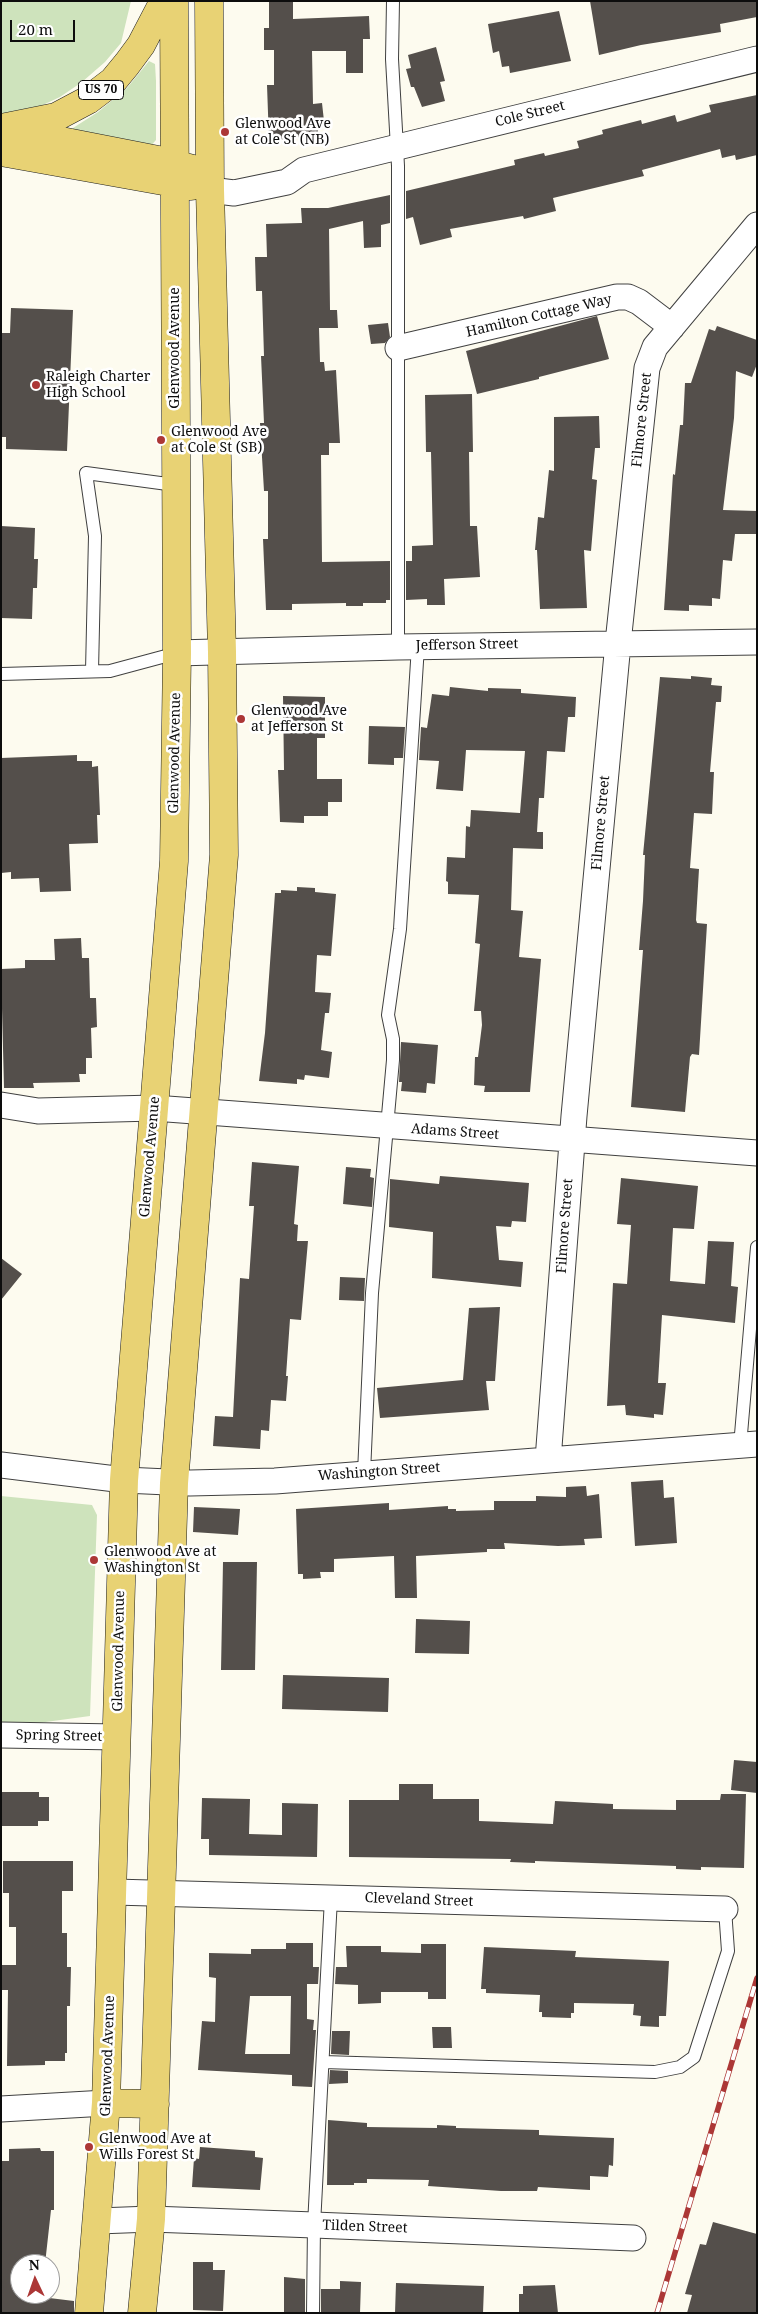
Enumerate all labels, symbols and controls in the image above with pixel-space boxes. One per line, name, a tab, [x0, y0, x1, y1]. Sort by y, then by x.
scale bar	[12, 10, 78, 42]
text: 20 m	[18, 19, 53, 39]
road number: US 70	[78, 80, 124, 100]
street label: Cole Street	[493, 97, 567, 131]
place label: Glenwood Ave at Cole St (NB)	[235, 116, 331, 148]
marker: Glenwood Ave at Cole St (NB)	[219, 126, 231, 138]
street label: Glenwood Avenue	[167, 287, 183, 409]
street label: Hamilton Cottage Way	[465, 291, 613, 341]
place label: Raleigh Charter High School	[46, 369, 150, 402]
street label: Filmore Street	[629, 372, 655, 468]
marker: Raleigh Charter High School	[30, 379, 42, 391]
place label: Glenwood Ave at Cole St (SB)	[171, 424, 267, 457]
marker: Glenwood Ave at Cole St (SB)	[155, 434, 167, 446]
street label: Jefferson Street	[416, 636, 518, 654]
street label: Glenwood Avenue	[166, 692, 184, 814]
place label: Glenwood Ave at Jefferson St	[251, 703, 347, 736]
marker: Glenwood Ave at Jefferson St	[235, 713, 247, 725]
street label: Filmore Street	[588, 775, 614, 871]
street label: Glenwood Avenue	[136, 1096, 164, 1218]
street label: Adams Street	[410, 1121, 500, 1143]
street label: Filmore Street	[553, 1178, 577, 1274]
street label: Washington Street	[317, 1459, 441, 1485]
place label: Glenwood Ave at Washington St	[104, 1544, 216, 1576]
marker: Glenwood Ave at Washington St	[88, 1554, 100, 1566]
street label: Glenwood Avenue	[110, 1590, 128, 1712]
street label: Spring Street	[16, 1727, 102, 1745]
street label: Cleveland Street	[364, 1890, 474, 1910]
street label: Glenwood Avenue	[97, 1995, 119, 2117]
place label: Glenwood Ave at Wills Forest St	[99, 2131, 211, 2164]
marker: Glenwood Ave at Wills Forest St	[83, 2141, 95, 2153]
street label: Tilden Street	[322, 2217, 408, 2237]
north arrow	[10, 2254, 60, 2304]
text: N	[28, 2255, 40, 2274]

